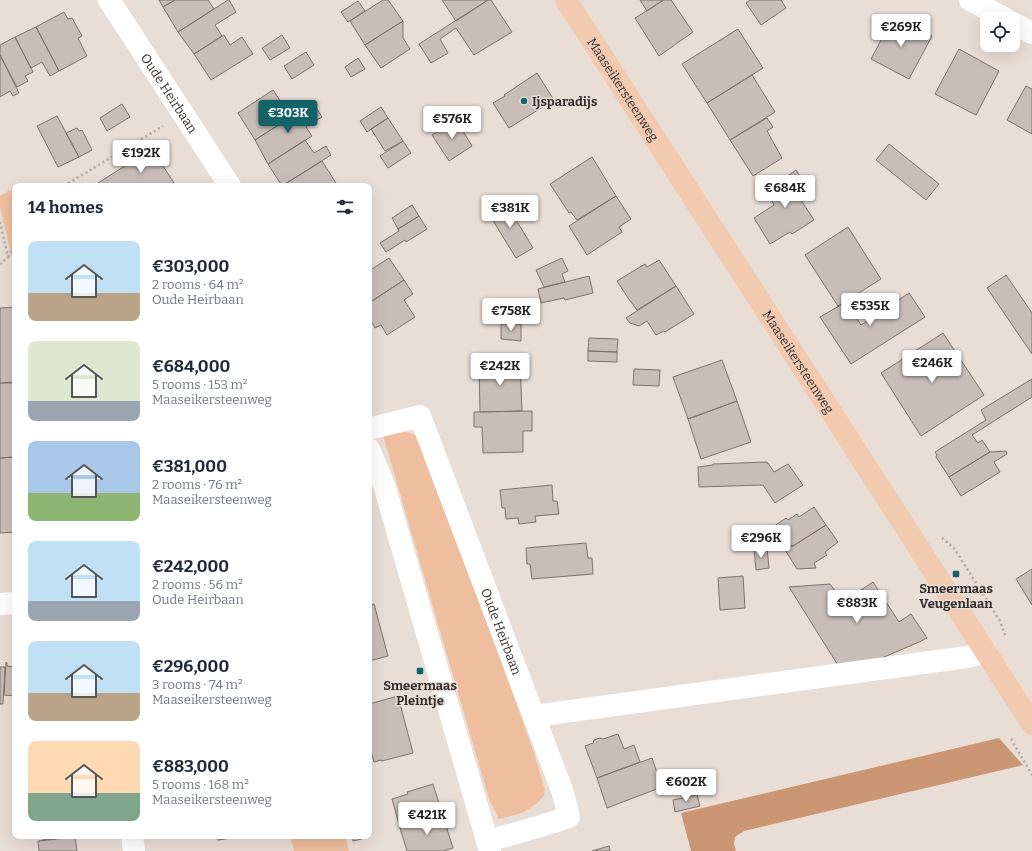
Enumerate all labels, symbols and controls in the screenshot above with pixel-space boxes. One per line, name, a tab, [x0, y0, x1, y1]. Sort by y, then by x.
map controls	[980, 12, 1020, 52]
button: locate	[980, 12, 1020, 52]
pin: €269K	[873, 14, 929, 48]
text: €269K	[881, 19, 922, 34]
street label: Maaseikersteenweg	[585, 35, 662, 144]
street label: Oude Heirbaan	[138, 51, 201, 136]
place label: Ijsparadijs	[532, 94, 597, 110]
marker: Ijsparadijs	[519, 96, 529, 106]
pin: €303K	[260, 100, 316, 134]
text: €303K	[267, 105, 309, 120]
pin: €576K	[424, 106, 480, 140]
text: €576K	[432, 111, 472, 126]
pin: €192K	[113, 140, 169, 174]
text: €192K	[122, 145, 160, 160]
pin: €684K	[757, 175, 813, 209]
text: €684K	[764, 180, 806, 195]
pin: €381K	[482, 195, 538, 229]
icon: filters	[334, 196, 356, 218]
text: 14 homes	[28, 197, 103, 218]
text: €381K	[490, 200, 530, 215]
text: €303,000	[152, 256, 229, 277]
icon: home	[60, 257, 108, 305]
text: 2 rooms · 64 m²	[152, 277, 244, 292]
text: Oude Heirbaan	[152, 292, 244, 307]
pin: €535K	[842, 293, 898, 327]
pin: €758K	[483, 298, 539, 332]
text: €535K	[850, 298, 890, 313]
text: €758K	[491, 303, 531, 318]
street label: Maaseikersteenweg	[760, 307, 837, 416]
pin: €246K	[904, 350, 960, 384]
pin: €242K	[472, 353, 528, 387]
text: €246K	[911, 355, 953, 370]
text: €684,000	[152, 356, 230, 377]
icon: home	[60, 357, 108, 405]
text: €242K	[480, 358, 520, 373]
text: 5 rooms · 153 m²	[152, 377, 247, 392]
text: Maaseikersteenweg	[152, 392, 272, 407]
text: €381,000	[152, 456, 227, 477]
icon: home	[60, 457, 108, 505]
text: 2 rooms · 76 m²	[152, 477, 242, 492]
text: Maaseikersteenweg	[152, 492, 272, 507]
pin: €296K	[733, 525, 789, 559]
text: €296K	[741, 530, 782, 545]
text: €242,000	[152, 556, 229, 577]
icon: home	[60, 557, 108, 605]
marker: Smeermaas Veugenlaan	[951, 569, 961, 579]
text: 2 rooms · 56 m²	[152, 577, 243, 592]
place label: Smeermaas Veugenlaan	[919, 581, 993, 611]
street label: Oude Heirbaan	[478, 586, 525, 678]
pin: €883K	[829, 590, 885, 624]
text: Oude Heirbaan	[152, 592, 244, 607]
text: €883K	[837, 595, 877, 610]
text: €296,000	[152, 656, 229, 677]
icon: home	[60, 657, 108, 705]
marker: Smeermaas Pleintje	[415, 666, 425, 676]
text: 3 rooms · 74 m²	[152, 677, 243, 692]
place label: Smeermaas Pleintje	[383, 678, 457, 709]
text: Maaseikersteenweg	[152, 692, 272, 707]
text: €883,000	[152, 756, 229, 777]
icon: home	[60, 757, 108, 805]
pin: €602K	[658, 769, 714, 803]
text: €602K	[665, 774, 707, 789]
text: 5 rooms · 168 m²	[152, 777, 249, 792]
text: Maaseikersteenweg	[152, 792, 272, 807]
pin: €421K	[399, 802, 455, 836]
text: €421K	[407, 807, 447, 822]

